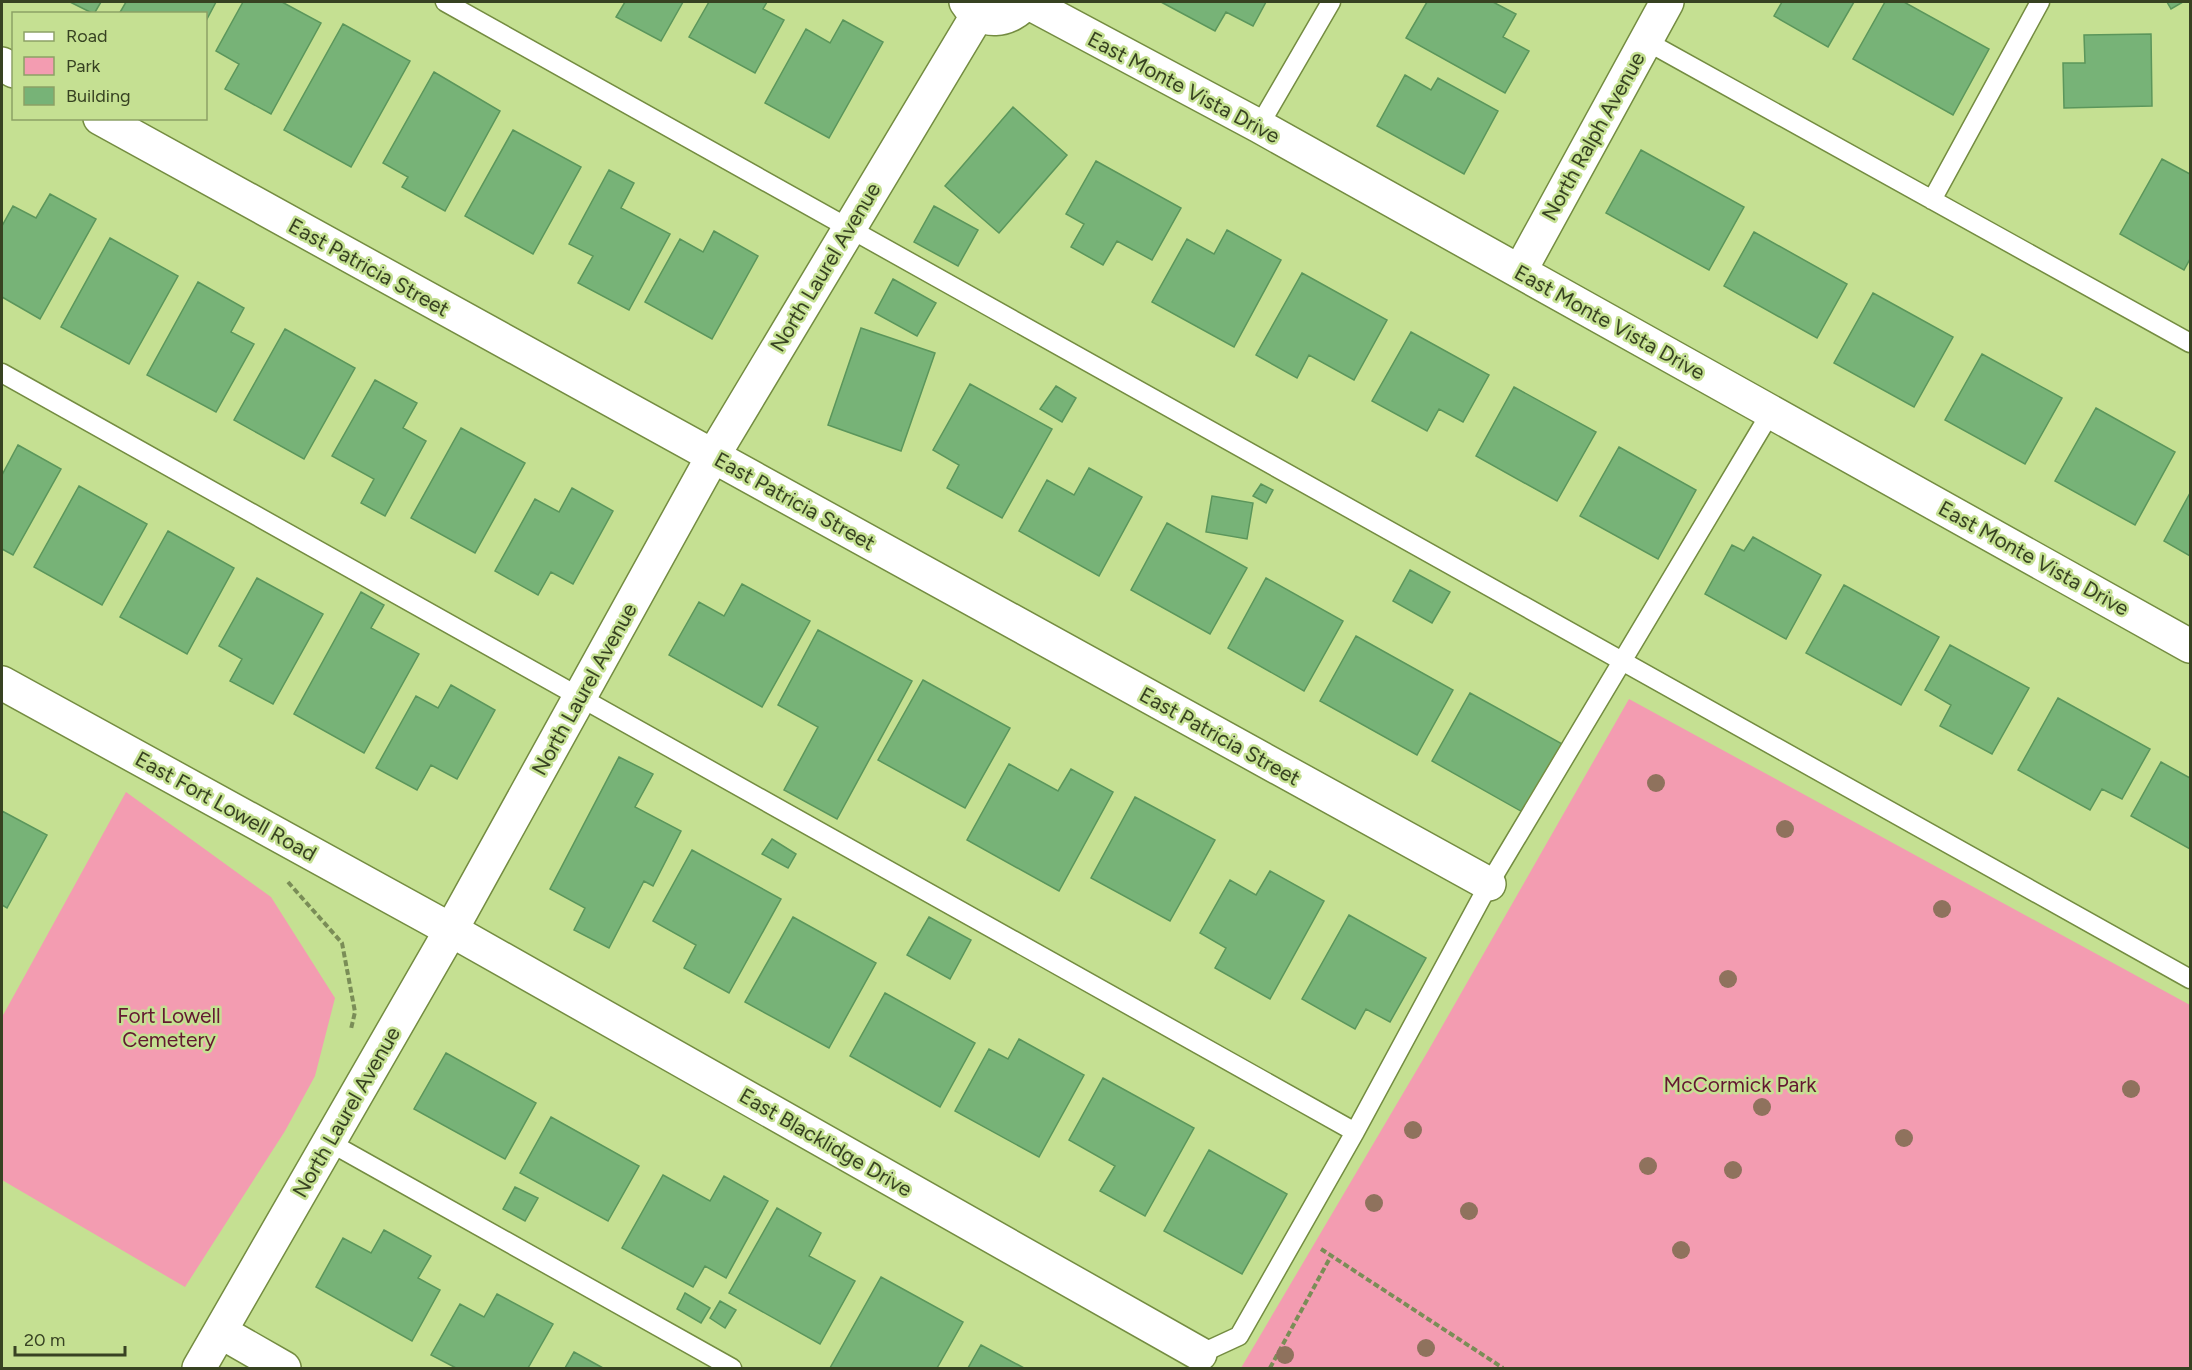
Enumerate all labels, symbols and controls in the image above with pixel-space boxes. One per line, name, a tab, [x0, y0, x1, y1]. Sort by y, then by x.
legend	[12, 12, 207, 120]
text: Road	[66, 25, 107, 47]
street label: East Monte Vista Drive	[1084, 26, 1284, 148]
street label: North Ralph Avenue	[1536, 47, 1650, 225]
text: Park	[66, 55, 101, 77]
text: Building	[66, 85, 131, 107]
street label: North Laurel Avenue	[765, 178, 885, 356]
street label: East Patricia Street	[284, 213, 454, 321]
street label: East Monte Vista Drive	[1510, 259, 1710, 385]
street label: East Patricia Street	[710, 447, 880, 555]
street label: East Monte Vista Drive	[1934, 495, 2134, 621]
street label: North Laurel Avenue	[526, 598, 642, 780]
street label: East Patricia Street	[1135, 682, 1305, 790]
street label: East Fort Lowell Road	[131, 746, 321, 866]
park label: Fort Lowell Cemetery	[117, 1003, 221, 1052]
street label: North Laurel Avenue	[287, 1022, 405, 1202]
park label: McCormick Park	[1664, 1072, 1817, 1097]
street label: East Blacklidge Drive	[735, 1082, 917, 1202]
scale bar	[15, 1319, 124, 1357]
text: 20 m	[24, 1329, 65, 1351]

